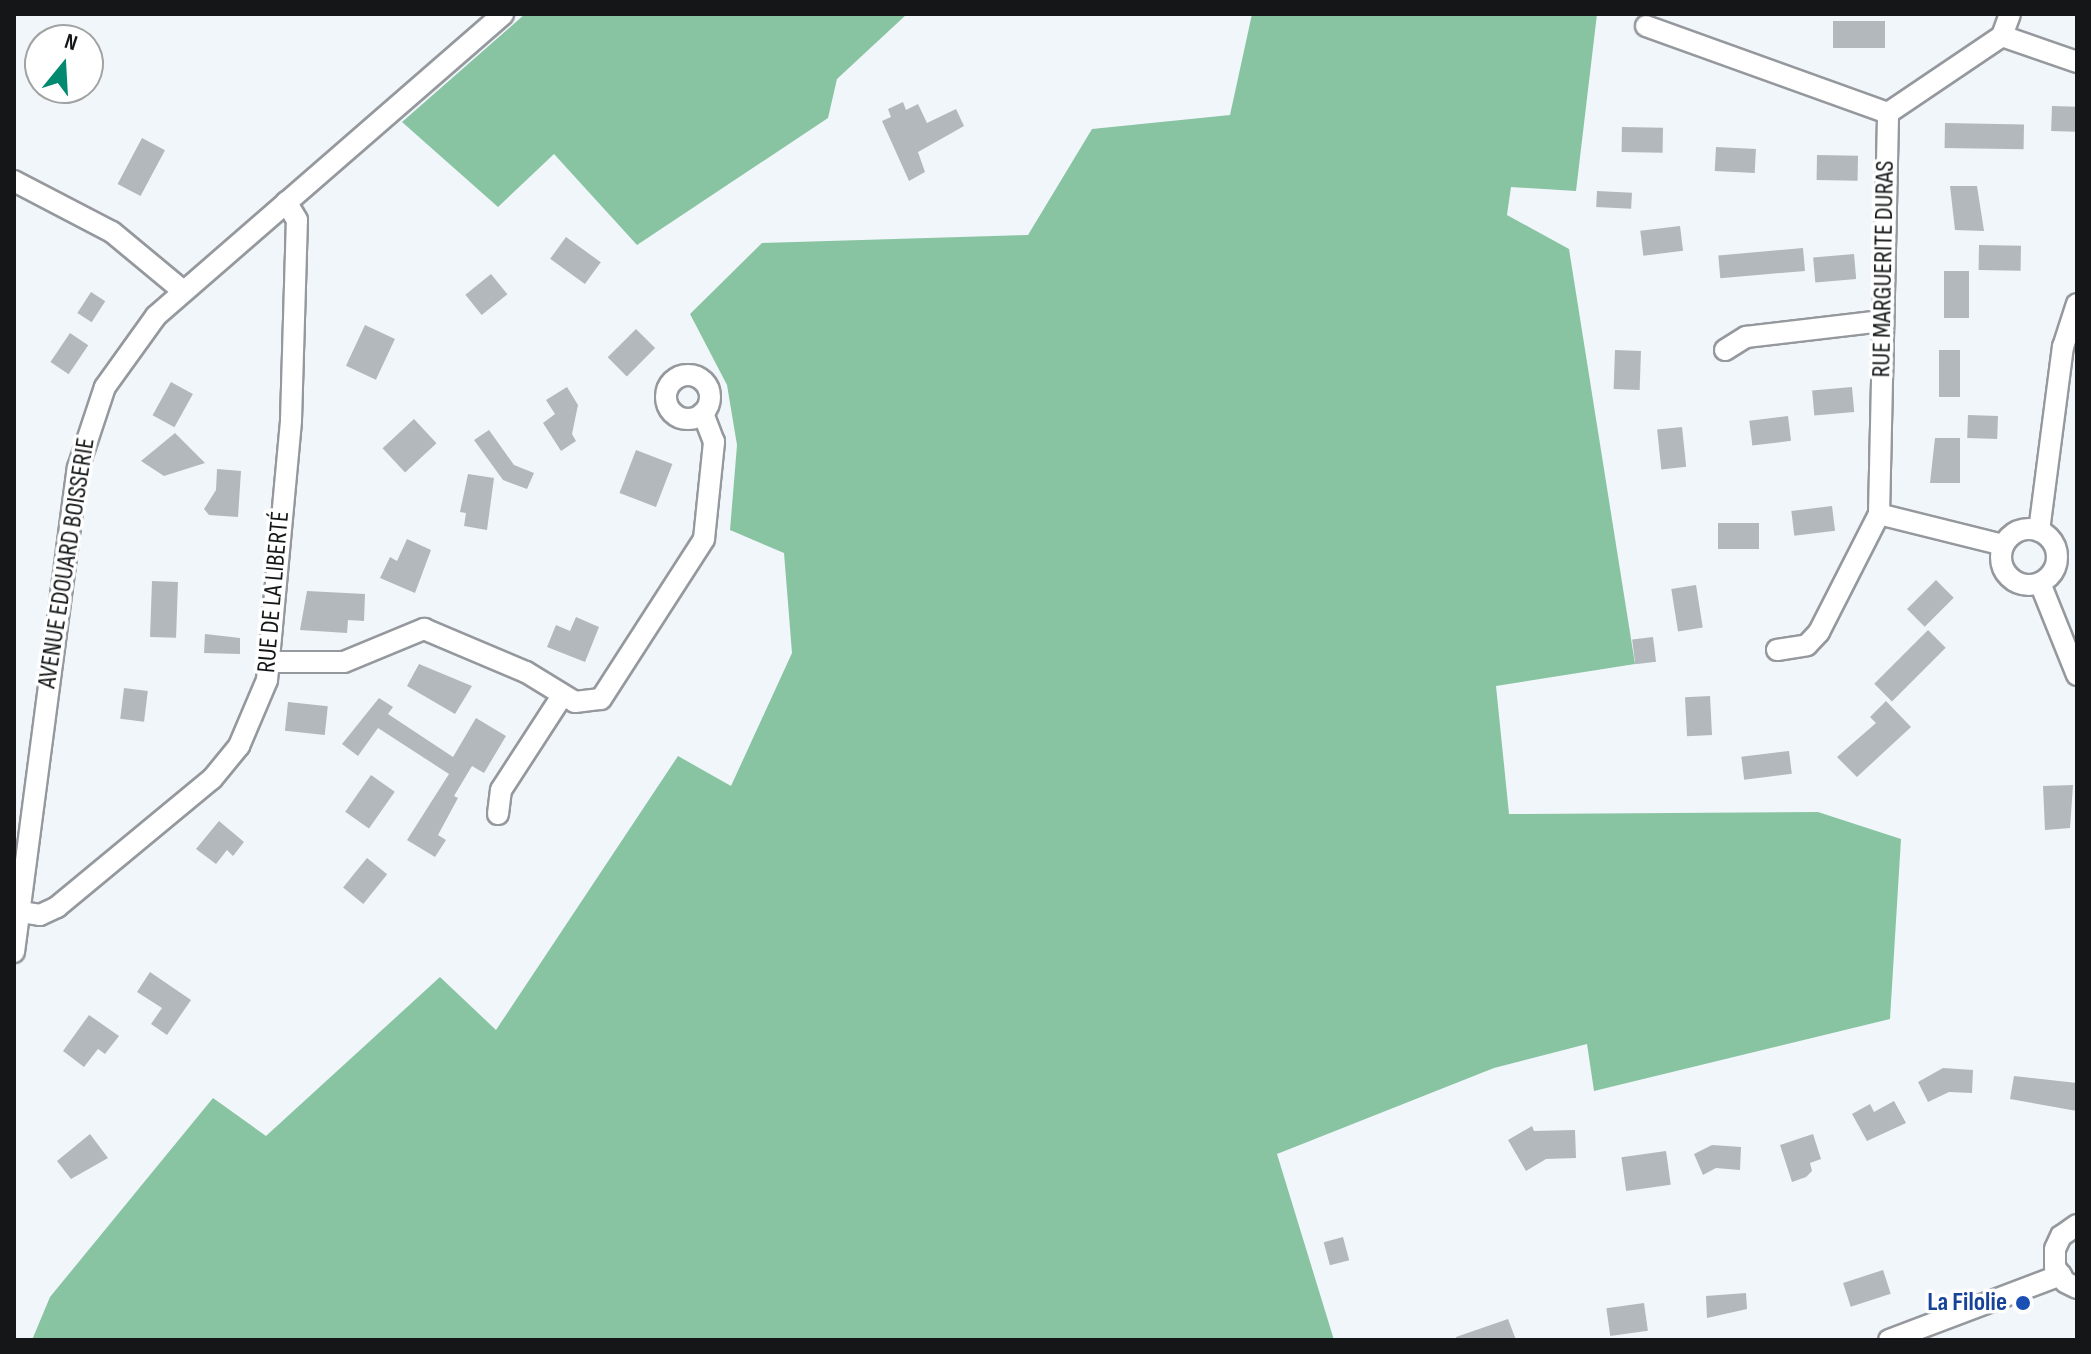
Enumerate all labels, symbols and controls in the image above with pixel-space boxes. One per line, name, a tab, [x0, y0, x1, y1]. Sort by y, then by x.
north arrow	[24, 24, 104, 104]
text: N	[61, 28, 81, 57]
street label: RUE MARGUERITE DURAS	[1867, 160, 1901, 378]
street label: AVENUE EDOUARD BOISSERIE	[32, 436, 102, 690]
street label: RUE DE LA LIBERTÉ	[251, 510, 297, 674]
place label: La Filolie	[1927, 1287, 2007, 1319]
marker: La Filolie	[2014, 1294, 2032, 1312]

